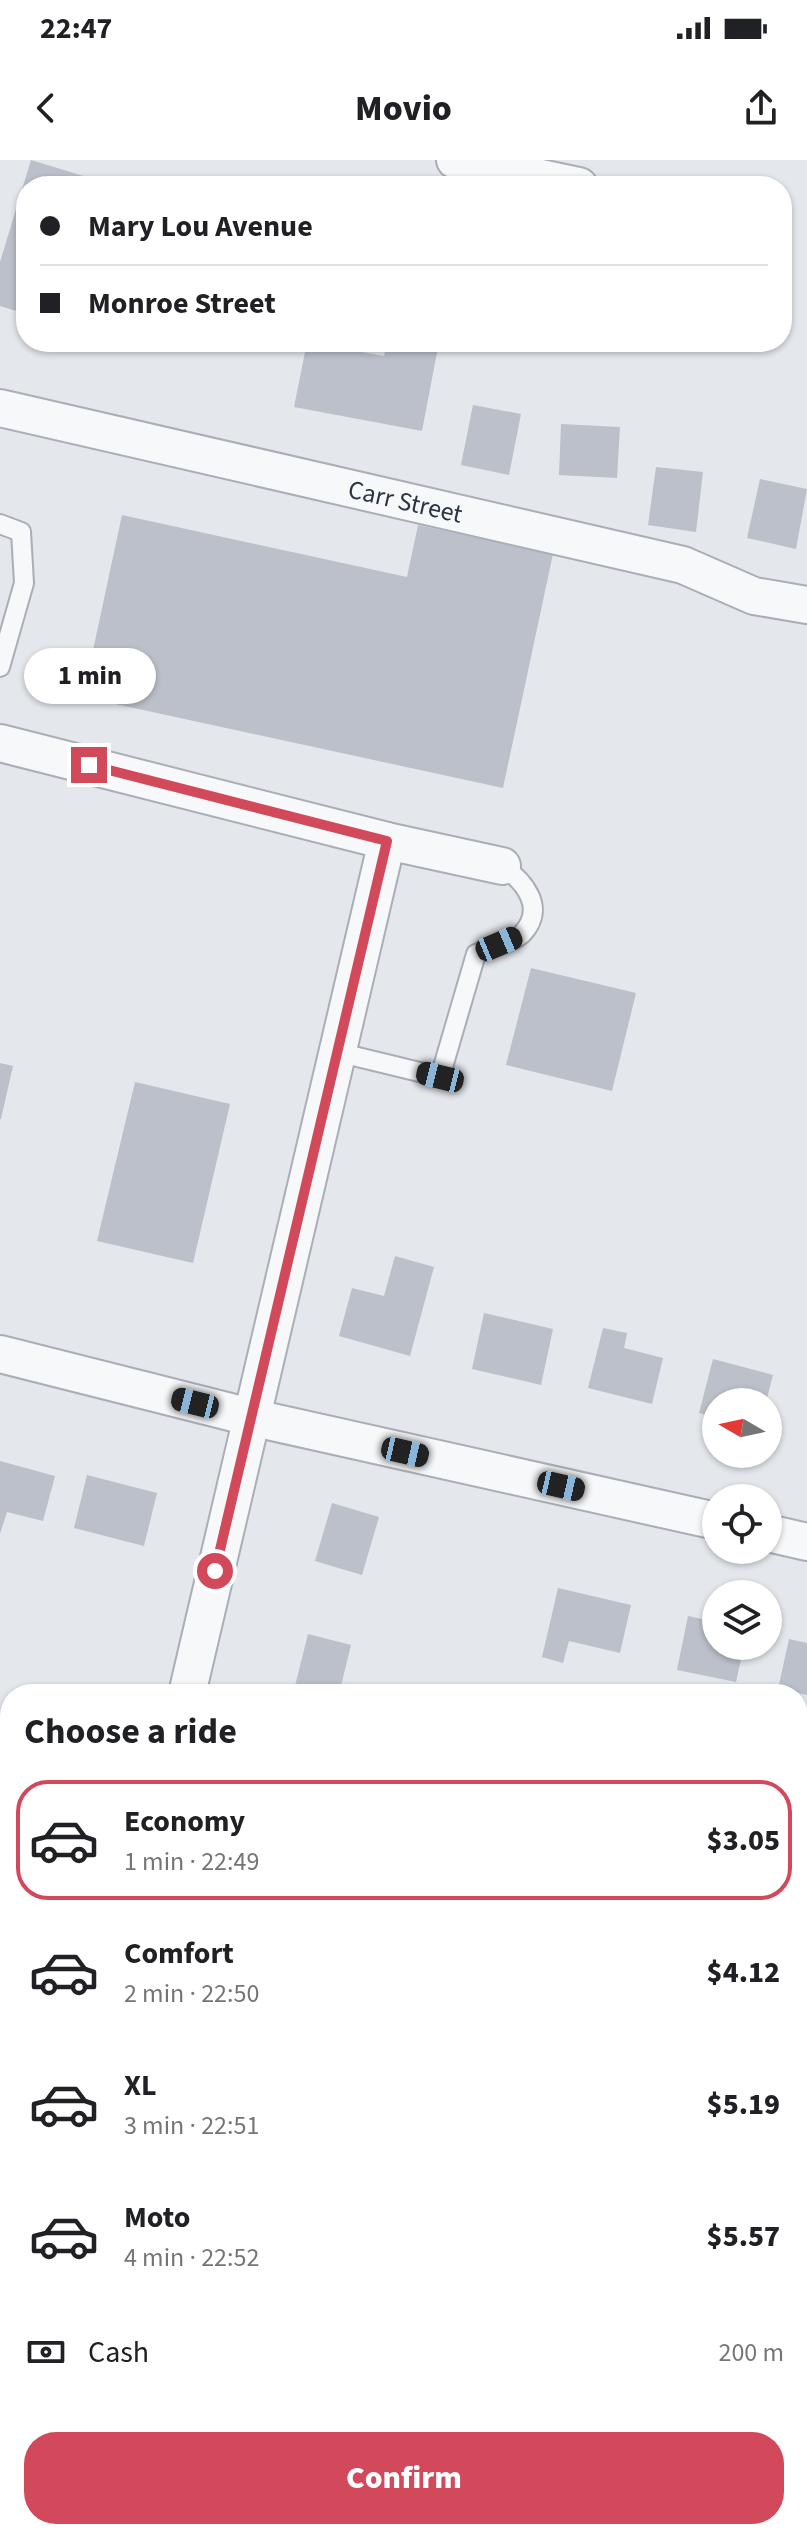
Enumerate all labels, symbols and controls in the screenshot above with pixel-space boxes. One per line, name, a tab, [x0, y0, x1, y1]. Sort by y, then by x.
text: 22:47	[40, 7, 112, 50]
text: Movio	[355, 83, 452, 134]
icon: back	[24, 86, 68, 130]
icon: share	[739, 86, 783, 130]
text: Mary Lou Avenue	[88, 205, 313, 248]
text: Monroe Street	[88, 282, 276, 325]
street label: Carr Street	[344, 471, 466, 533]
callout: 1 min	[23, 649, 155, 705]
text: 1 min	[58, 657, 122, 694]
route end	[71, 747, 107, 783]
car	[472, 924, 526, 964]
car	[414, 1060, 466, 1094]
car	[169, 1386, 221, 1420]
north arrow	[702, 1388, 782, 1468]
map controls	[702, 1388, 782, 1660]
car	[379, 1435, 431, 1469]
car	[535, 1469, 587, 1503]
button: locate	[702, 1484, 782, 1564]
route start	[197, 1553, 233, 1589]
button: layers	[702, 1580, 782, 1660]
text: Choose a ride	[24, 1706, 237, 1757]
text: Economy	[124, 1800, 245, 1843]
icon: car	[28, 1804, 100, 1876]
text: $3.05	[707, 1819, 780, 1862]
text: 1 min · 22:49	[124, 1843, 259, 1880]
text: Comfort	[124, 1932, 234, 1975]
icon: car	[28, 1936, 100, 2008]
text: $4.12	[707, 1951, 780, 1994]
text: 2 min · 22:50	[124, 1975, 259, 2012]
text: XL	[124, 2064, 157, 2107]
icon: car	[28, 2068, 100, 2140]
text: $5.19	[707, 2083, 780, 2126]
text: 3 min · 22:51	[124, 2107, 259, 2144]
text: Moto	[124, 2196, 190, 2239]
icon: car	[28, 2200, 100, 2272]
text: $5.57	[707, 2215, 780, 2258]
text: 4 min · 22:52	[124, 2239, 259, 2276]
icon: cash	[24, 2330, 68, 2374]
text: Cash	[88, 2331, 149, 2374]
text: 200 m	[718, 2334, 784, 2371]
button: Confirm	[24, 2432, 784, 2524]

